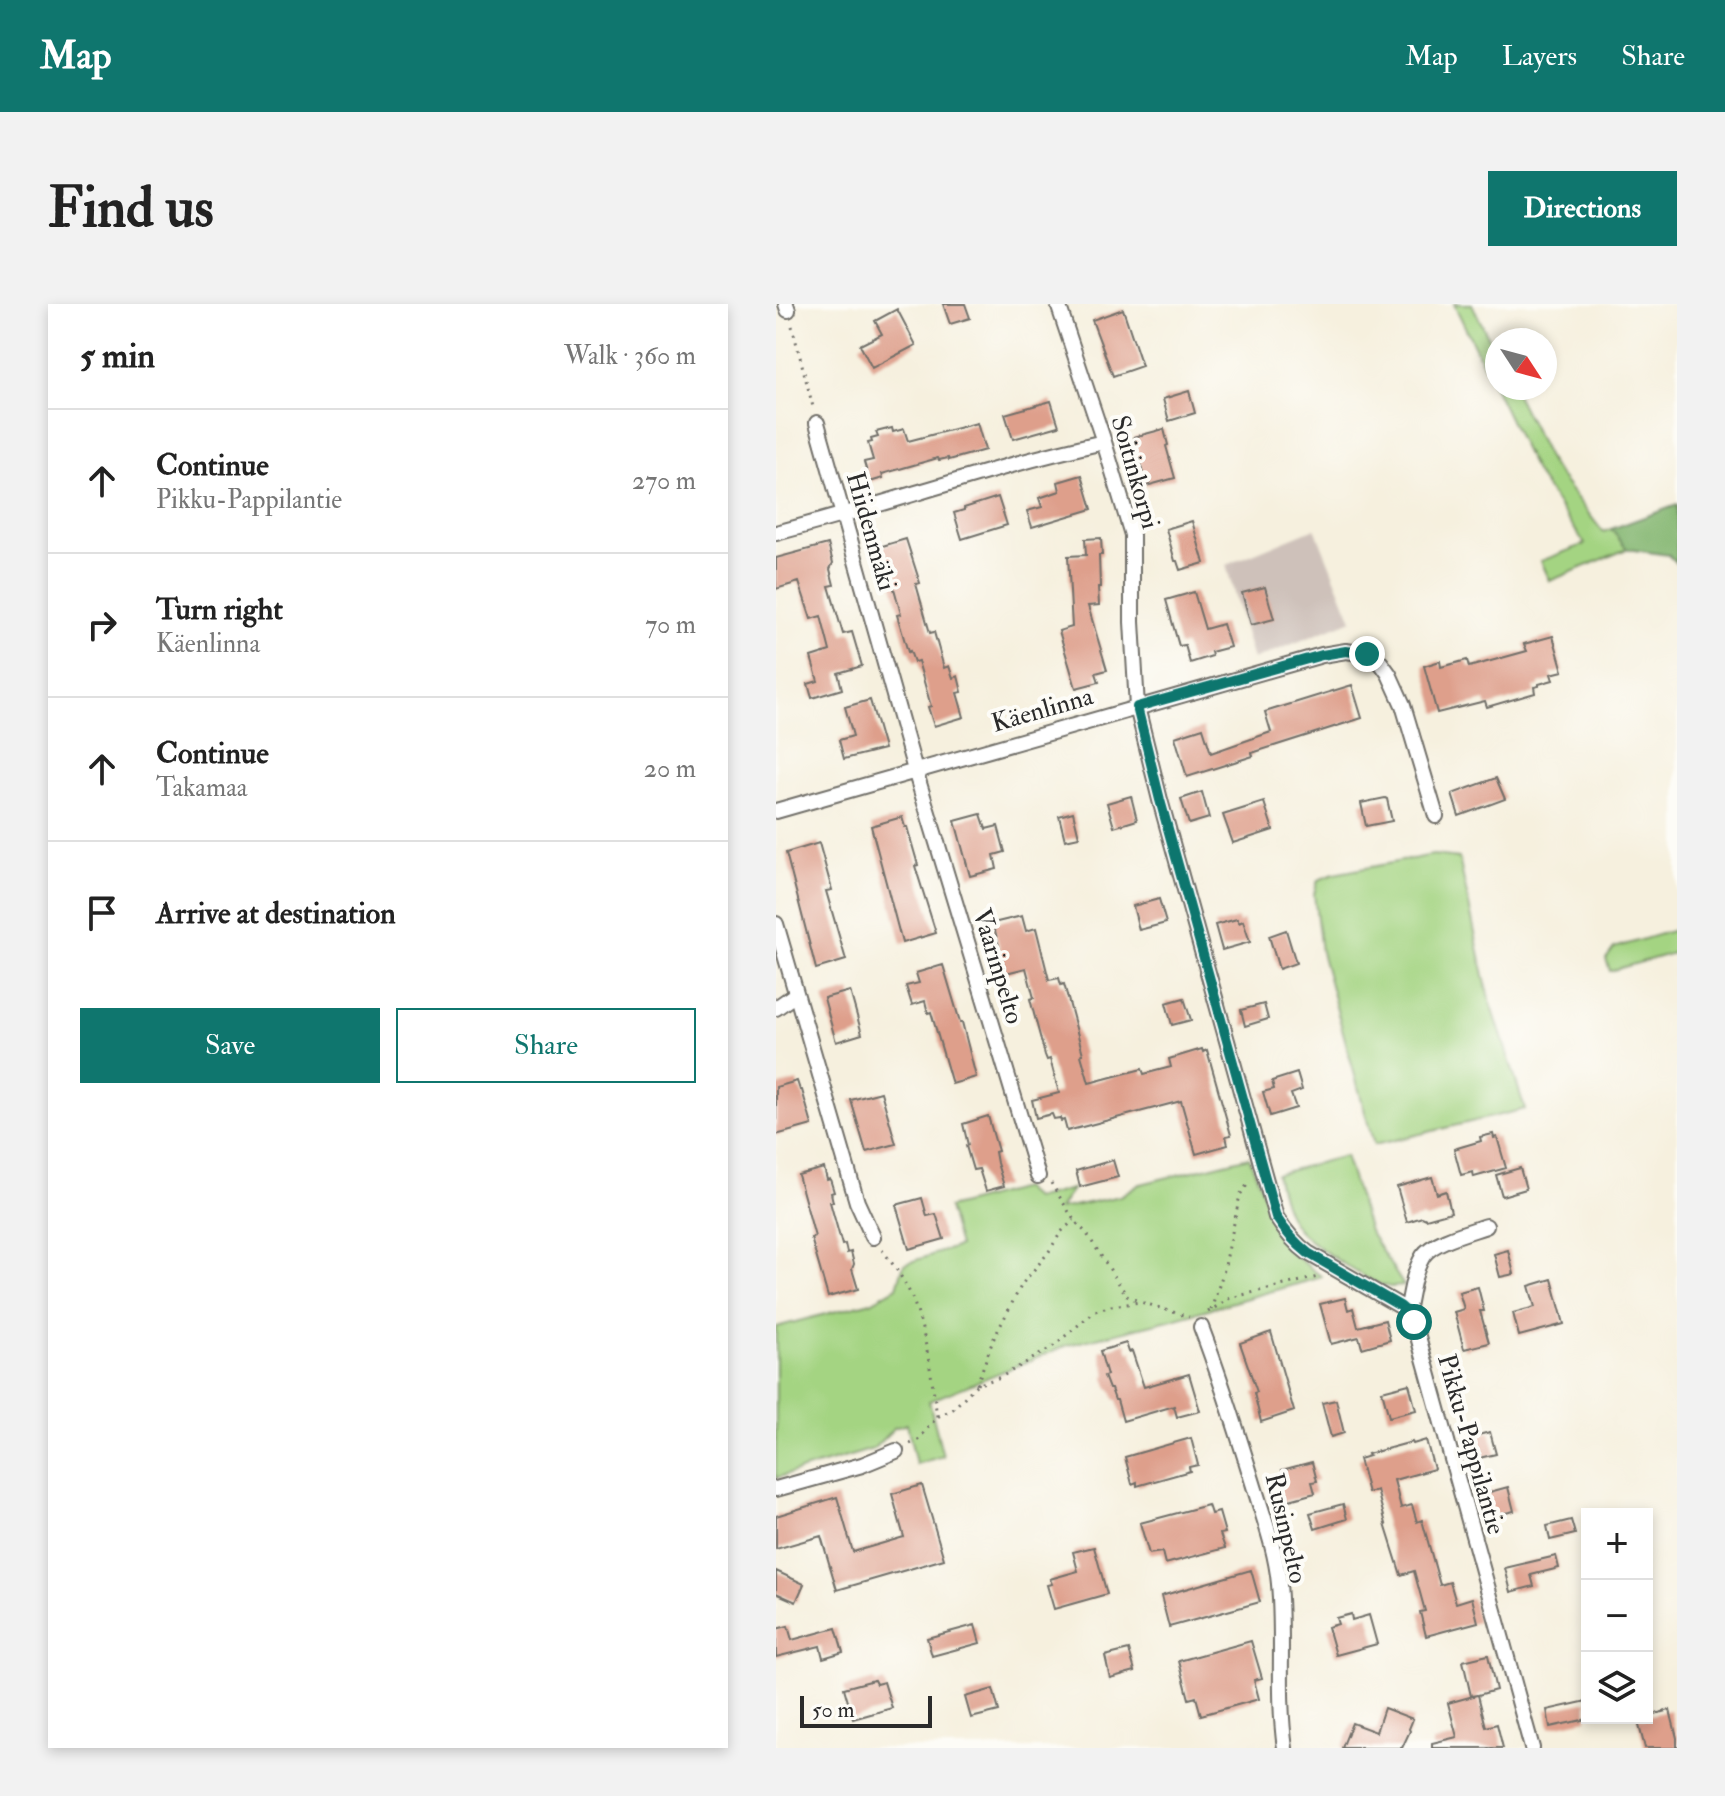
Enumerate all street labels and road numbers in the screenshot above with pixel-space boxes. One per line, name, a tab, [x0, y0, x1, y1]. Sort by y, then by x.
street label: Soitinkorpi	[1103, 412, 1167, 533]
street label: Hiidenmäki	[839, 468, 903, 595]
street label: Käenlinna	[988, 680, 1097, 740]
street label: Vaarinpelto	[964, 905, 1031, 1028]
street label: Pikku-Pappilantie	[1429, 1350, 1512, 1539]
street label: Rusinpelto	[1257, 1470, 1314, 1587]

